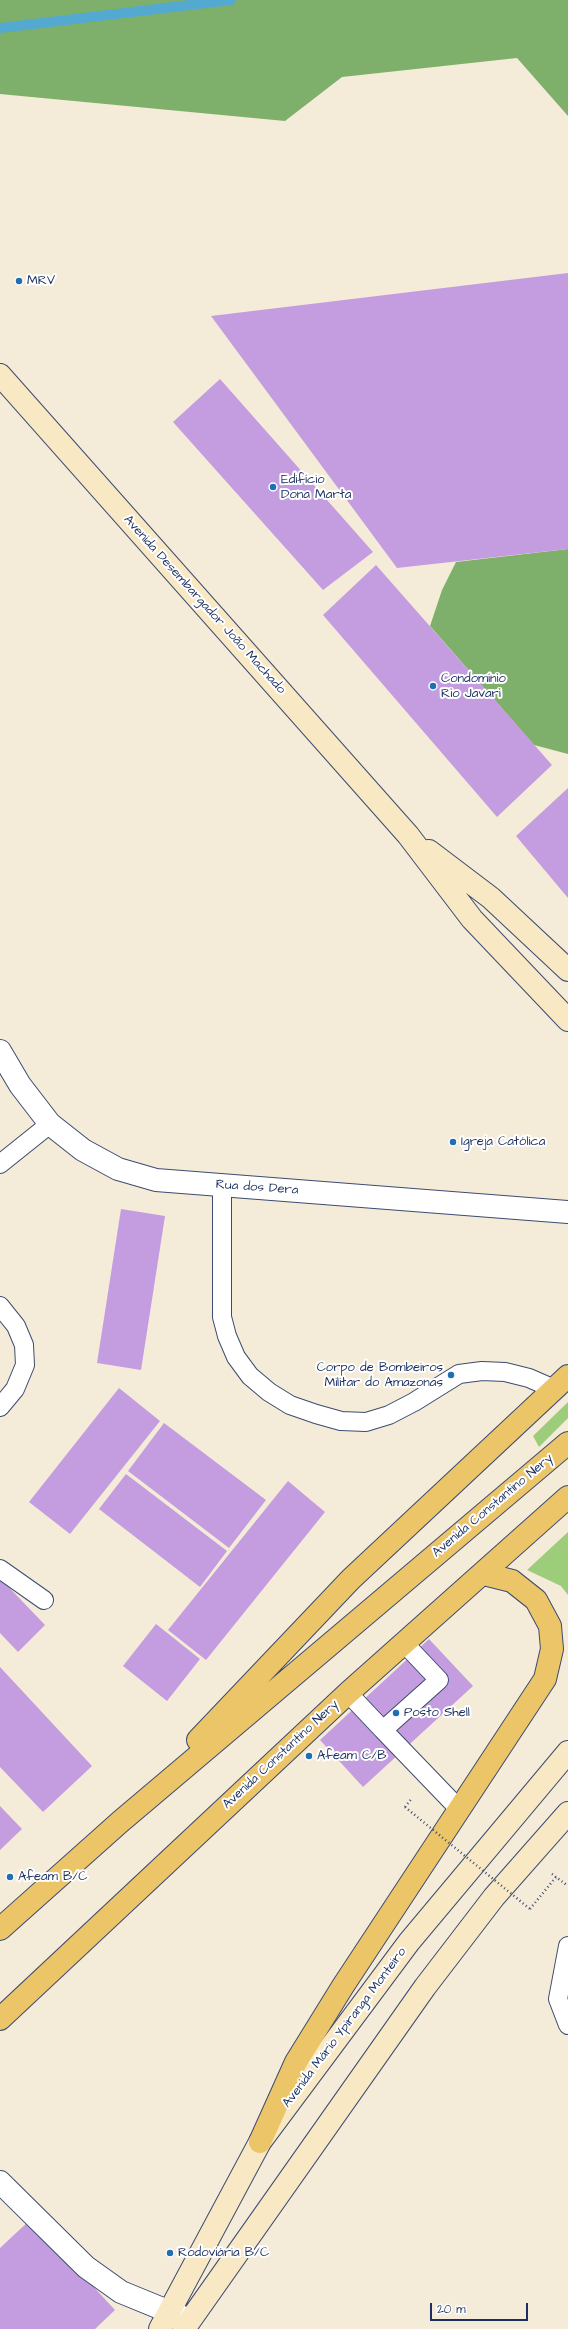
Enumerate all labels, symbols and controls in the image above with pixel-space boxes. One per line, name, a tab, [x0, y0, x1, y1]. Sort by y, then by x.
place label: MRV	[27, 273, 55, 289]
marker: MRV	[14, 276, 24, 286]
place label: Edifício Dona Marta	[281, 472, 351, 503]
marker: Edifício Dona Marta	[268, 482, 278, 492]
street label: Avenida Desembargador João Machado	[120, 512, 288, 698]
place label: Condomínio Rio Javari	[441, 671, 506, 702]
marker: Condomínio Rio Javari	[428, 681, 438, 691]
place label: Igreja Católica	[461, 1134, 545, 1150]
marker: Igreja Católica	[448, 1137, 458, 1147]
street label: Rua dos Dera	[215, 1177, 299, 1199]
place label: Corpo de Bombeiros Militar do Amazonas	[317, 1360, 443, 1391]
marker: Corpo de Bombeiros Militar do Amazonas	[446, 1370, 456, 1380]
street label: Avenida Constantino Nery	[429, 1451, 557, 1561]
street label: Avenida Constantino Nery	[220, 1697, 342, 1813]
place label: Posto Shell	[404, 1705, 470, 1721]
marker: Posto Shell	[391, 1708, 401, 1718]
place label: Afeam C/B	[317, 1748, 386, 1764]
marker: Afeam C/B	[304, 1751, 314, 1761]
place label: Afeam B/C	[18, 1869, 87, 1885]
marker: Afeam B/C	[5, 1872, 15, 1882]
street label: Avenida Mário Ypiranga Monteiro	[280, 1945, 410, 2111]
place label: Rodoviária B/C	[178, 2245, 269, 2261]
marker: Rodoviária B/C	[165, 2248, 175, 2258]
scale bar	[432, 2295, 530, 2321]
text: 20 m	[437, 2301, 466, 2318]

